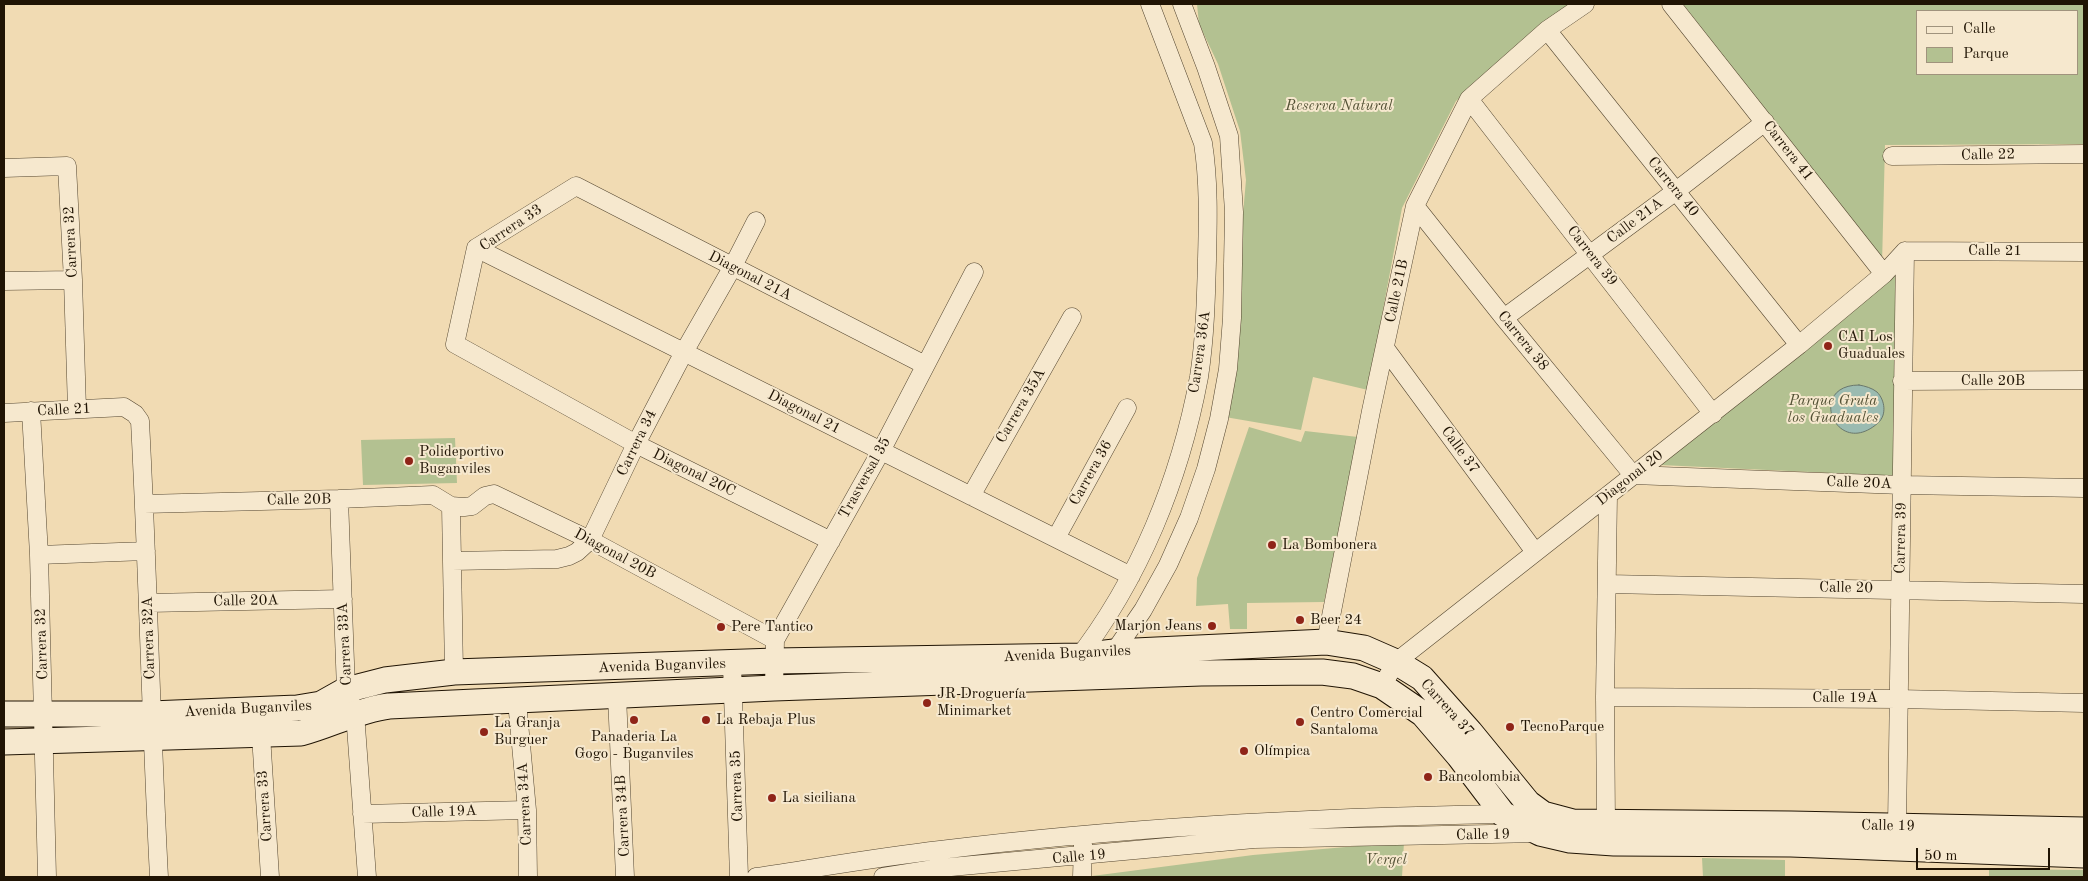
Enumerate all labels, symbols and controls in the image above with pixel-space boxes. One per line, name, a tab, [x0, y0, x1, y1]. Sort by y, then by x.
legend	[1916, 10, 2078, 75]
text: Calle	[1963, 22, 1995, 37]
text: Parque	[1963, 47, 2009, 62]
park label: Reserva Natural	[1285, 97, 1393, 115]
street label: Carrera 41	[1759, 117, 1817, 185]
street label: Calle 22	[1961, 146, 2015, 164]
street label: Carrera 40	[1643, 153, 1703, 221]
street label: Calle 21A	[1603, 194, 1667, 248]
street label: Carrera 33	[476, 200, 546, 256]
street label: Carrera 32	[60, 206, 82, 278]
street label: Carrera 39	[1563, 222, 1621, 290]
street label: Calle 21	[1968, 242, 2022, 260]
street label: Diagonal 21A	[705, 247, 795, 305]
street label: Calle 21B	[1382, 258, 1412, 324]
street label: Carrera 38	[1493, 307, 1553, 375]
street label: Carrera 36A	[1185, 310, 1215, 394]
place label: CAI Los Guaduales	[1838, 328, 1905, 363]
marker: CAI Los Guaduales	[1822, 340, 1834, 352]
street label: Carrera 35A	[992, 365, 1050, 447]
street label: Calle 20B	[1961, 372, 2025, 390]
street label: Diagonal 21	[764, 386, 844, 438]
park label: Parque Gruta los Guaduales	[1788, 392, 1878, 427]
street label: Calle 21	[37, 400, 91, 420]
street label: Carrera 34	[613, 407, 661, 479]
street label: Calle 37	[1437, 423, 1483, 477]
street label: Trasversal 35	[835, 434, 895, 522]
street label: Carrera 36	[1066, 437, 1116, 509]
place label: Polideportivo Buganviles	[419, 443, 504, 478]
street label: Diagonal 20C	[650, 445, 738, 501]
street label: Diagonal 20	[1593, 446, 1667, 510]
marker: Polideportivo Buganviles	[403, 455, 415, 467]
street label: Calle 20A	[1826, 473, 1892, 493]
street label: Calle 20B	[267, 490, 331, 510]
street label: Carrera 39	[1891, 502, 1911, 574]
street label: Diagonal 20B	[571, 525, 659, 583]
place label: La Bombonera	[1282, 536, 1377, 554]
marker: La Bombonera	[1266, 539, 1278, 551]
street label: Calle 20	[1819, 579, 1873, 597]
street label: Calle 20A	[213, 591, 279, 611]
street label: Carrera 32A	[139, 596, 159, 680]
street label: Carrera 33A	[334, 602, 356, 686]
street label: Carrera 32	[32, 608, 52, 680]
place label: Beer 24	[1310, 611, 1362, 629]
marker: Beer 24	[1294, 614, 1306, 626]
place label: Marjon Jeans	[1114, 617, 1202, 635]
place label: Pere Tantico	[731, 618, 813, 636]
marker: Marjon Jeans	[1206, 620, 1218, 632]
marker: Pere Tantico	[715, 621, 727, 633]
street label: Avenida Buganviles	[1003, 642, 1131, 666]
street label: Avenida Buganviles	[598, 655, 726, 677]
street label: Carrera 37	[1416, 675, 1478, 741]
place label: JR Droguería Minimarket	[937, 685, 1026, 720]
street label: Calle 19A	[1812, 689, 1878, 707]
street label: Avenida Buganviles	[184, 697, 312, 721]
marker: JR Droguería Minimarket	[921, 697, 933, 709]
place label: Centro Comercial Santaloma	[1310, 704, 1423, 739]
place label: La Rebaja Plus	[716, 711, 816, 729]
place label: La Granja Burguer	[494, 714, 560, 749]
marker: Panaderia La Gogo - Buganviles	[628, 714, 640, 726]
marker: La Rebaja Plus	[700, 714, 712, 726]
marker: Centro Comercial Santaloma	[1294, 716, 1306, 728]
place label: TecnoParque	[1520, 718, 1604, 736]
marker: TecnoParque	[1504, 721, 1516, 733]
marker: La Granja Burguer	[478, 726, 490, 738]
place label: Panaderia La Gogo - Buganviles	[574, 728, 694, 763]
place label: Olímpica	[1254, 742, 1310, 760]
marker: Olímpica	[1238, 745, 1250, 757]
street label: Carrera 35	[727, 750, 747, 822]
street label: Carrera 34A	[514, 762, 536, 846]
place label: Bancolombia	[1438, 768, 1520, 786]
street label: Carrera 33	[254, 770, 276, 842]
marker: Bancolombia	[1422, 771, 1434, 783]
street label: Carrera 34B	[612, 775, 634, 857]
place label: La siciliana	[782, 789, 856, 807]
marker: La siciliana	[766, 792, 778, 804]
street label: Calle 19A	[411, 802, 477, 822]
street label: Calle 19	[1861, 817, 1915, 835]
street label: Calle 19	[1456, 826, 1510, 844]
scale bar	[1918, 838, 2052, 870]
street label: Calle 19	[1051, 846, 1107, 868]
text: 50 m	[1924, 849, 1958, 864]
park label: Vergel	[1365, 851, 1407, 869]

